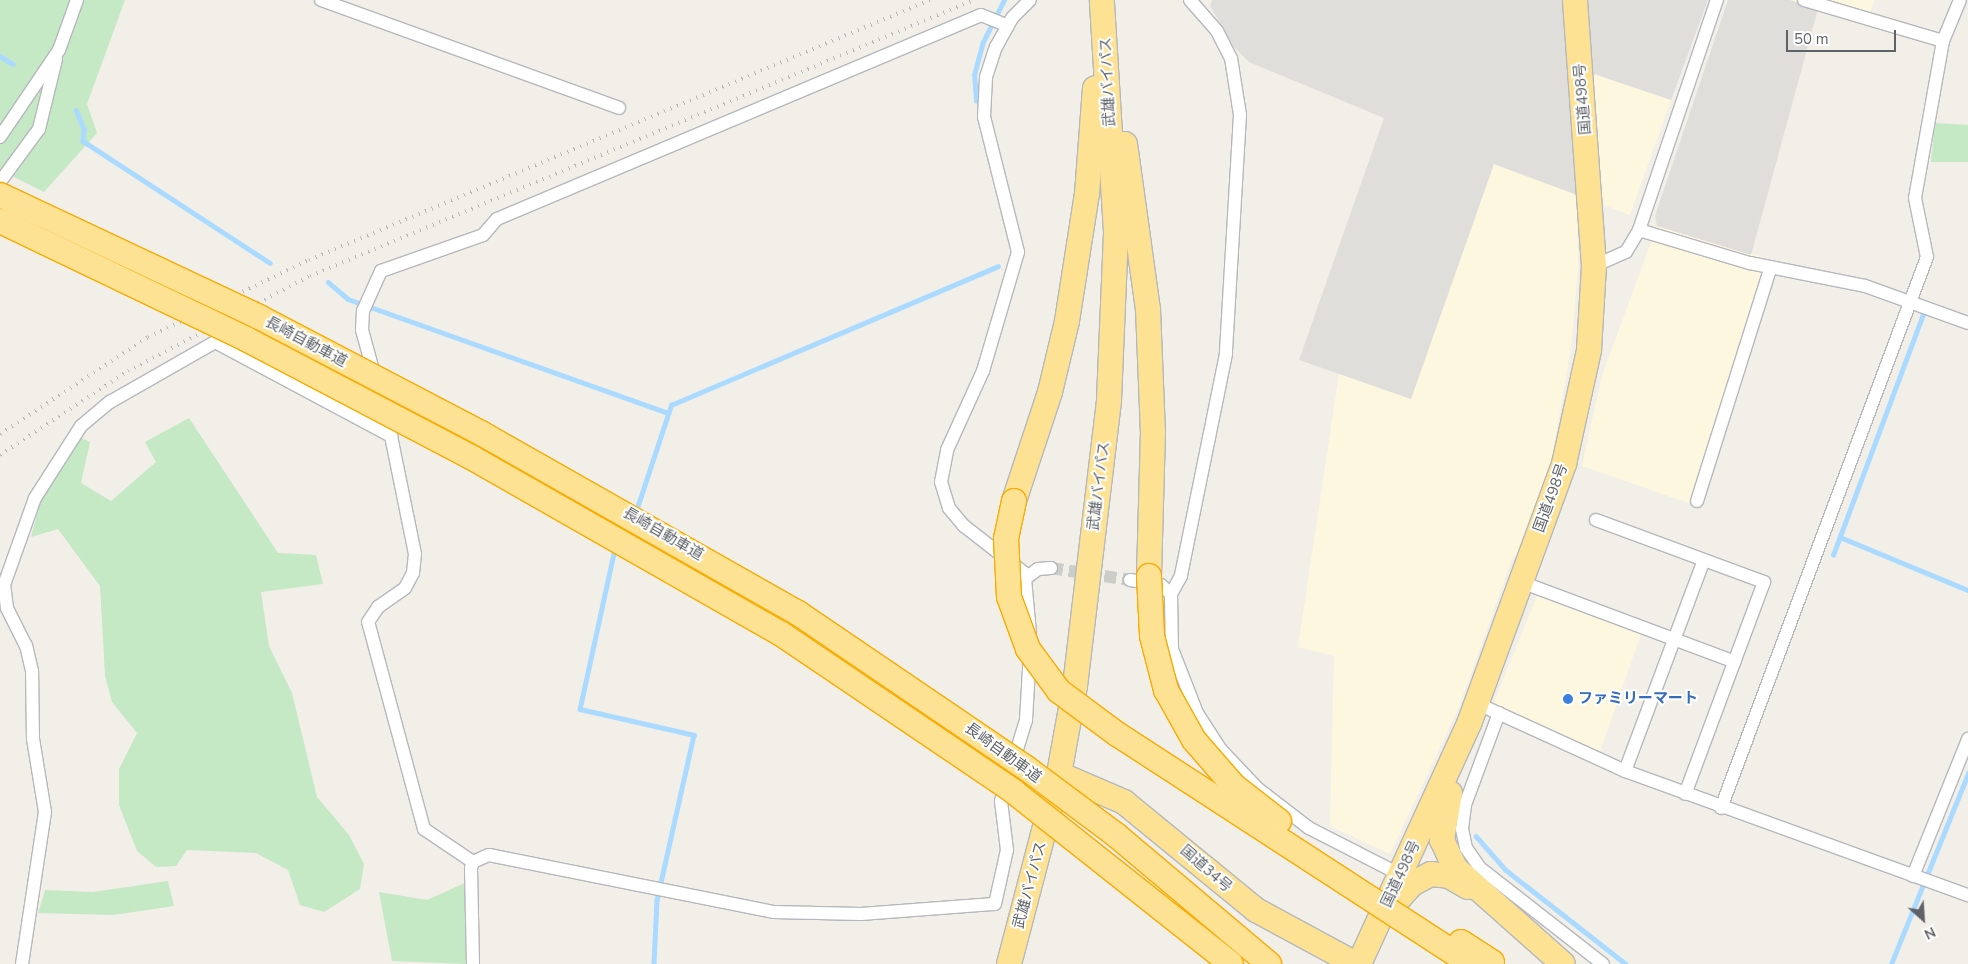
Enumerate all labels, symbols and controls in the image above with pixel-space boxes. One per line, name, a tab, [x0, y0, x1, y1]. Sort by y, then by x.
scale bar	[1788, 20, 1898, 52]
text: 50 m	[1794, 29, 1829, 49]
street label: 武雄バイパス	[1097, 37, 1119, 127]
street label: 国道498号	[1571, 62, 1595, 136]
street label: 長崎自動車道	[262, 313, 350, 371]
street label: 武雄バイパス	[1085, 440, 1113, 532]
street label: 国道498号	[1530, 461, 1572, 535]
street label: 長崎自動車道	[620, 504, 706, 564]
place label: ファミリーマート	[1578, 690, 1698, 708]
marker: ファミリーマート	[1562, 693, 1574, 705]
street label: 長崎自動車道	[961, 719, 1045, 787]
street label: 国道498号	[1378, 838, 1424, 910]
street label: 武雄バイパス	[1010, 839, 1050, 931]
street label: 国道34号	[1176, 842, 1236, 896]
north arrow	[1898, 894, 1948, 944]
text: N	[1921, 922, 1939, 944]

